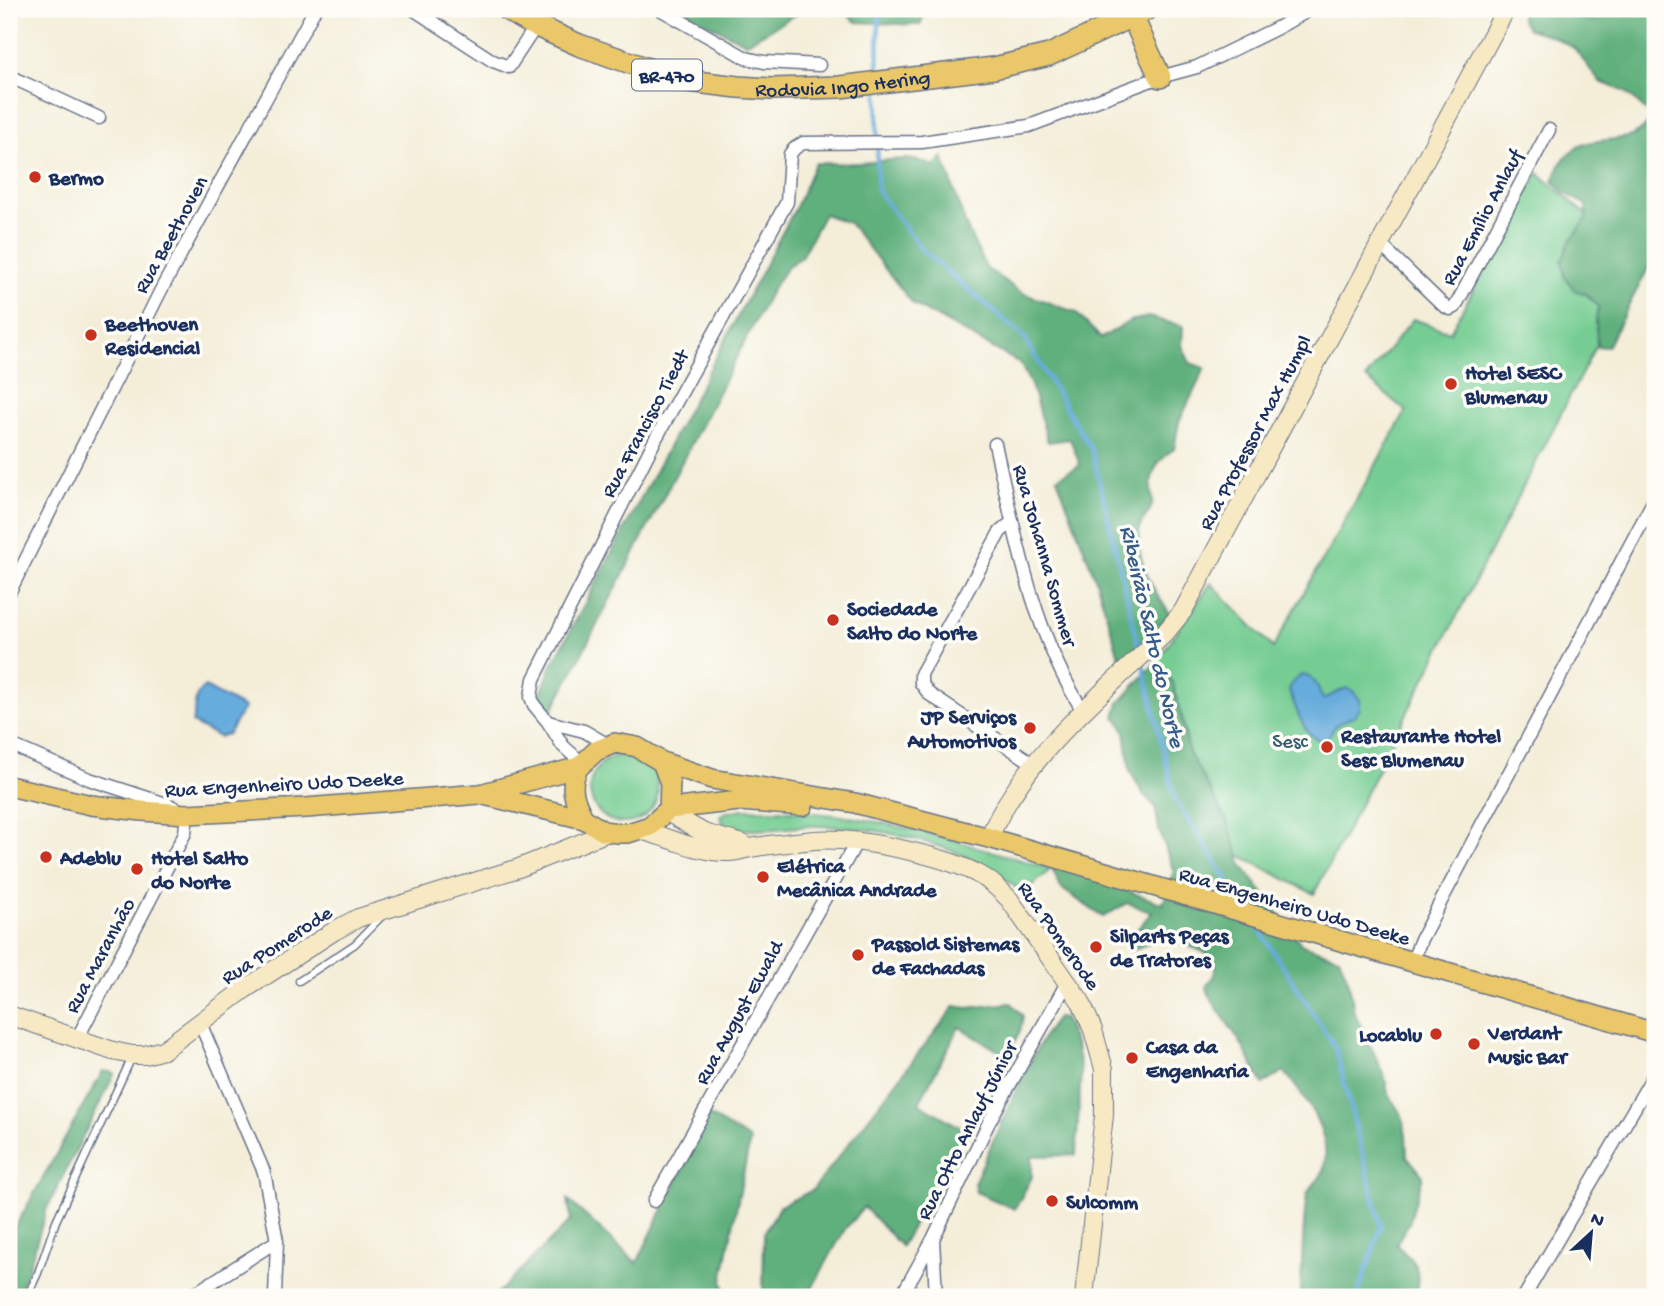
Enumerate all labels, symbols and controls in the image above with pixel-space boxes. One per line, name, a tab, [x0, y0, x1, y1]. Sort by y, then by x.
road number: BR-470	[632, 60, 702, 90]
street label: Rodovia Ingo Hering	[755, 67, 932, 105]
street label: Rua Emílio Anlauf	[1438, 145, 1531, 291]
place label: Bermo	[48, 168, 104, 193]
marker: Bermo	[27, 169, 43, 185]
street label: Rua Beethoven	[130, 172, 216, 299]
place label: Beethoven Residencial	[104, 314, 201, 363]
marker: Beethoven Residencial	[83, 327, 99, 343]
street label: Rua Professor Max Humpl	[1195, 332, 1319, 535]
street label: Rua Francisco Tiedt	[598, 344, 698, 503]
place label: Hotel SESC Blumenau	[1464, 363, 1562, 412]
marker: Hotel SESC Blumenau	[1443, 376, 1459, 392]
street label: Rua Johanna Sommer	[1005, 462, 1081, 651]
water label: Ribeirão Salto do Norte	[1112, 523, 1190, 751]
place label: Sociedade Salto do Norte	[847, 599, 978, 648]
marker: Sociedade Salto do Norte	[825, 612, 841, 628]
place label: JP Serviços Automotivos	[906, 707, 1017, 756]
marker: JP Serviços Automotivos	[1022, 720, 1038, 736]
place label: Restaurante Hotel Sesc Blumenau	[1340, 726, 1501, 775]
park label: Sesc	[1272, 731, 1309, 756]
marker: Restaurante Hotel Sesc Blumenau	[1319, 739, 1335, 755]
street label: Rua Engenheiro Udo Deeke	[164, 768, 405, 805]
place label: Adeblu	[59, 848, 121, 873]
place label: Hotel Salto do Norte	[151, 848, 248, 897]
marker: Adeblu	[38, 849, 54, 865]
place label: Elétrica Mecânica Andrade	[777, 856, 938, 905]
marker: Hotel Salto do Norte	[129, 861, 145, 877]
street label: Rua Engenheiro Udo Deeke	[1176, 863, 1414, 954]
marker: Elétrica Mecânica Andrade	[755, 869, 771, 885]
street label: Rua Pomerode	[1010, 878, 1105, 997]
street label: Rua Maranhão	[61, 895, 143, 1018]
street label: Rua Pomerode	[218, 901, 339, 992]
place label: Silparts Peças de Tratores	[1110, 926, 1230, 975]
place label: Passold Sistemas de Fachadas	[871, 934, 1021, 983]
street label: Rua August Ewald	[691, 936, 792, 1090]
marker: Silparts Peças de Tratores	[1088, 939, 1104, 955]
marker: Passold Sistemas de Fachadas	[850, 947, 866, 963]
place label: Verdant Music Bar	[1487, 1023, 1569, 1072]
place label: Locablu	[1359, 1025, 1422, 1050]
marker: Locablu	[1428, 1026, 1444, 1042]
marker: Verdant Music Bar	[1466, 1036, 1482, 1052]
street label: Rua Otto Anlauf Júnior	[913, 1037, 1026, 1225]
place label: Casa da Engenharia	[1145, 1037, 1250, 1086]
marker: Casa da Engenharia	[1124, 1050, 1140, 1066]
place label: Sulcomm	[1066, 1192, 1138, 1217]
marker: Sulcomm	[1044, 1193, 1060, 1209]
north arrow	[1556, 1198, 1626, 1268]
text: N	[1586, 1208, 1608, 1234]

